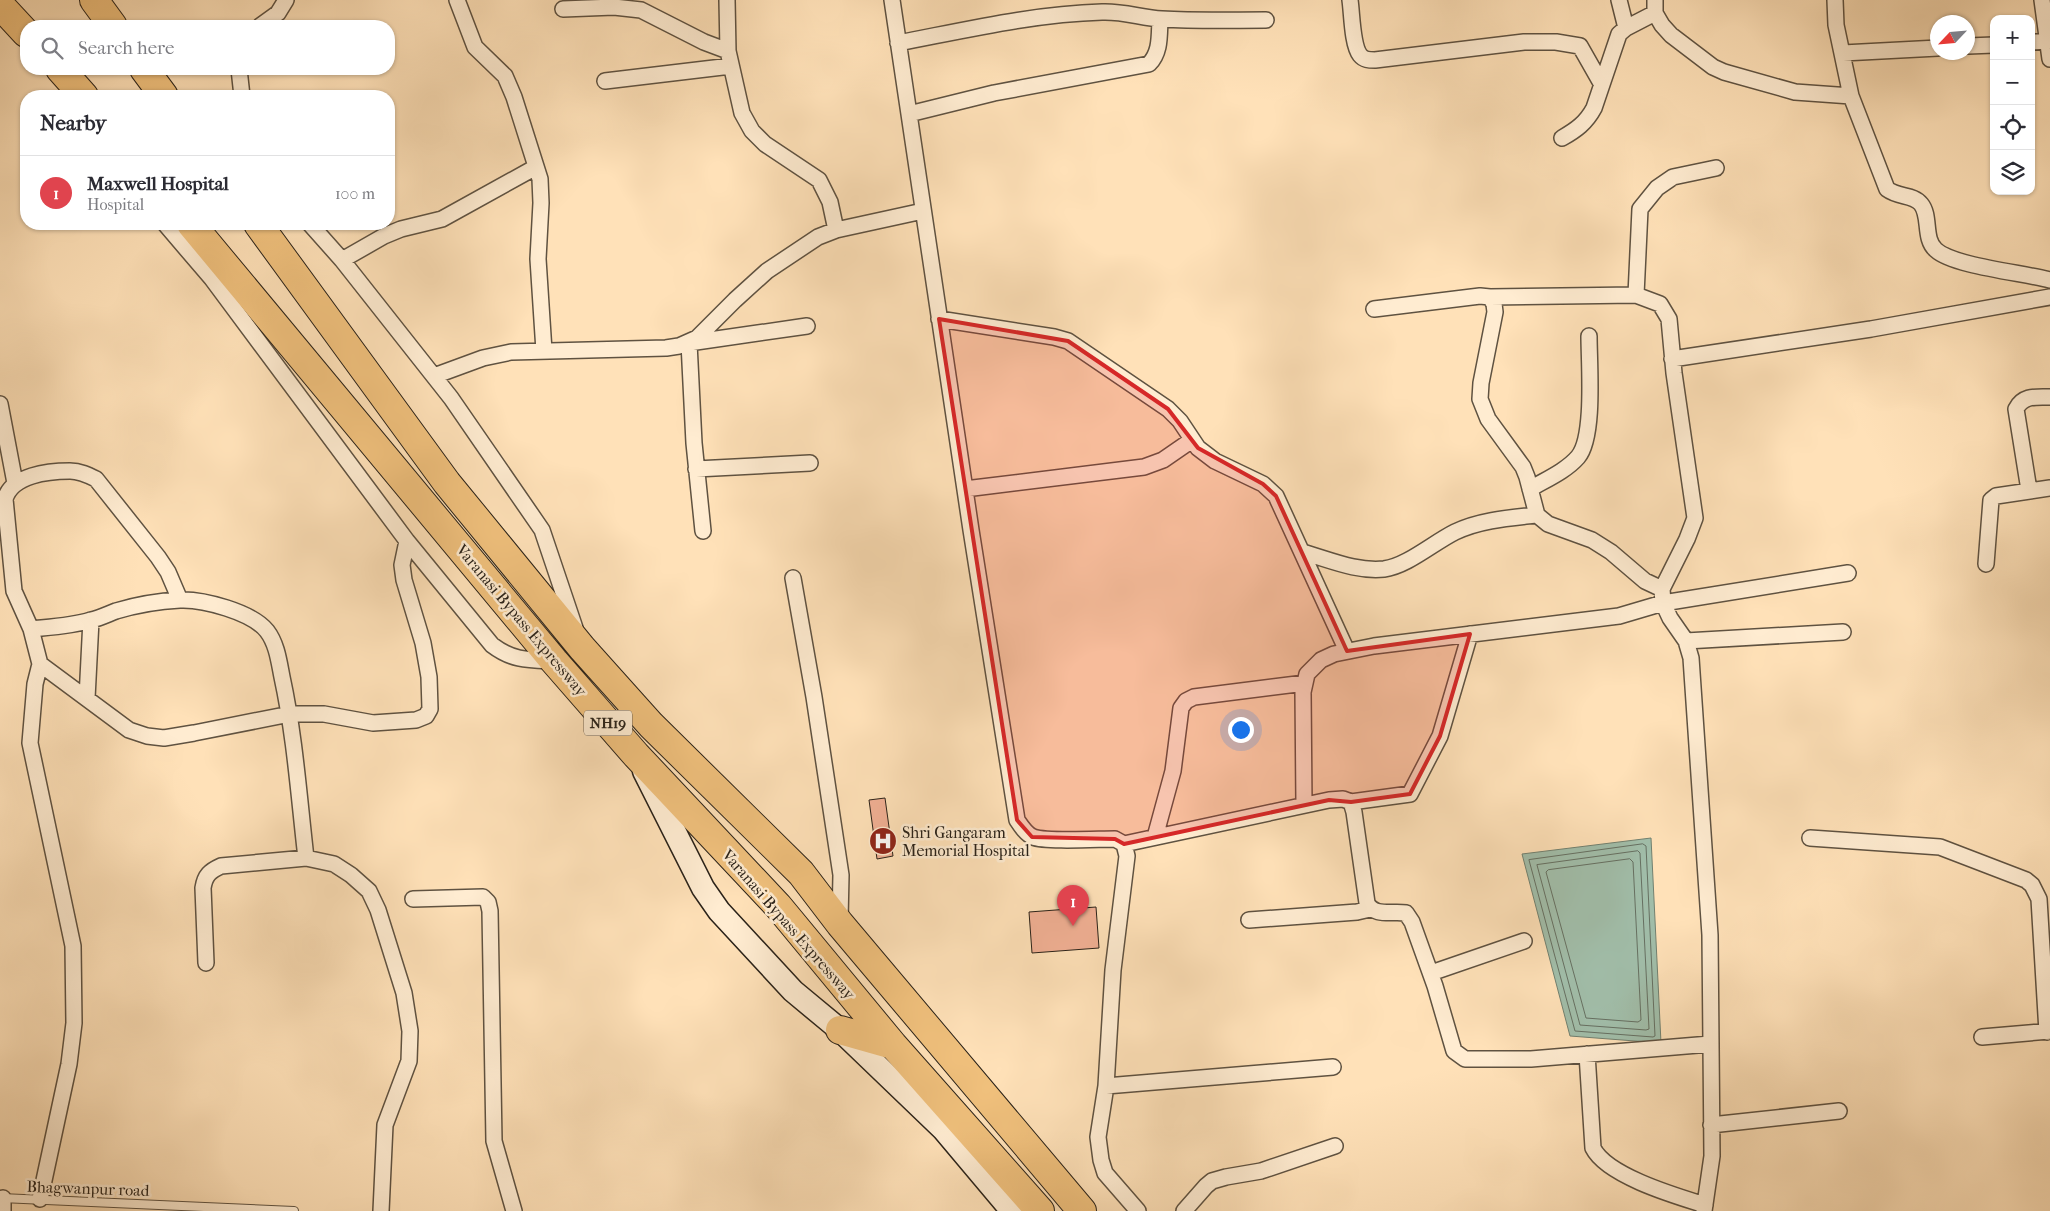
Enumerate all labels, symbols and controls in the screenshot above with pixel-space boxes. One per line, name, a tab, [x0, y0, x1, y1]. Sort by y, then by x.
north arrow	[1930, 15, 1975, 60]
map controls	[1990, 15, 2035, 195]
button: +	[1990, 15, 2035, 60]
search box	[20, 20, 395, 75]
icon: search	[38, 34, 66, 62]
text: Search here	[78, 37, 174, 59]
button: −	[1990, 60, 2035, 105]
button: locate	[1990, 105, 2035, 150]
text: Nearby	[40, 111, 106, 135]
button: layers	[1990, 150, 2035, 195]
text: Maxwell Hospital	[87, 173, 229, 195]
text: 1	[53, 184, 59, 203]
text: 100 m	[335, 184, 375, 203]
text: Hospital	[87, 195, 144, 214]
street label: Varanasi Bypass Expressway	[452, 540, 591, 701]
road number: NH19	[584, 710, 632, 736]
your location	[1228, 717, 1254, 743]
place label: Shri Gangaram Memorial Hospital	[902, 823, 1030, 860]
hospital icon: Shri Gangaram Memorial Hospital	[868, 826, 898, 856]
street label: Varanasi Bypass Expressway	[718, 845, 859, 1004]
pin: 1	[1057, 885, 1089, 926]
street label: Bhagwanpur road	[26, 1177, 150, 1200]

